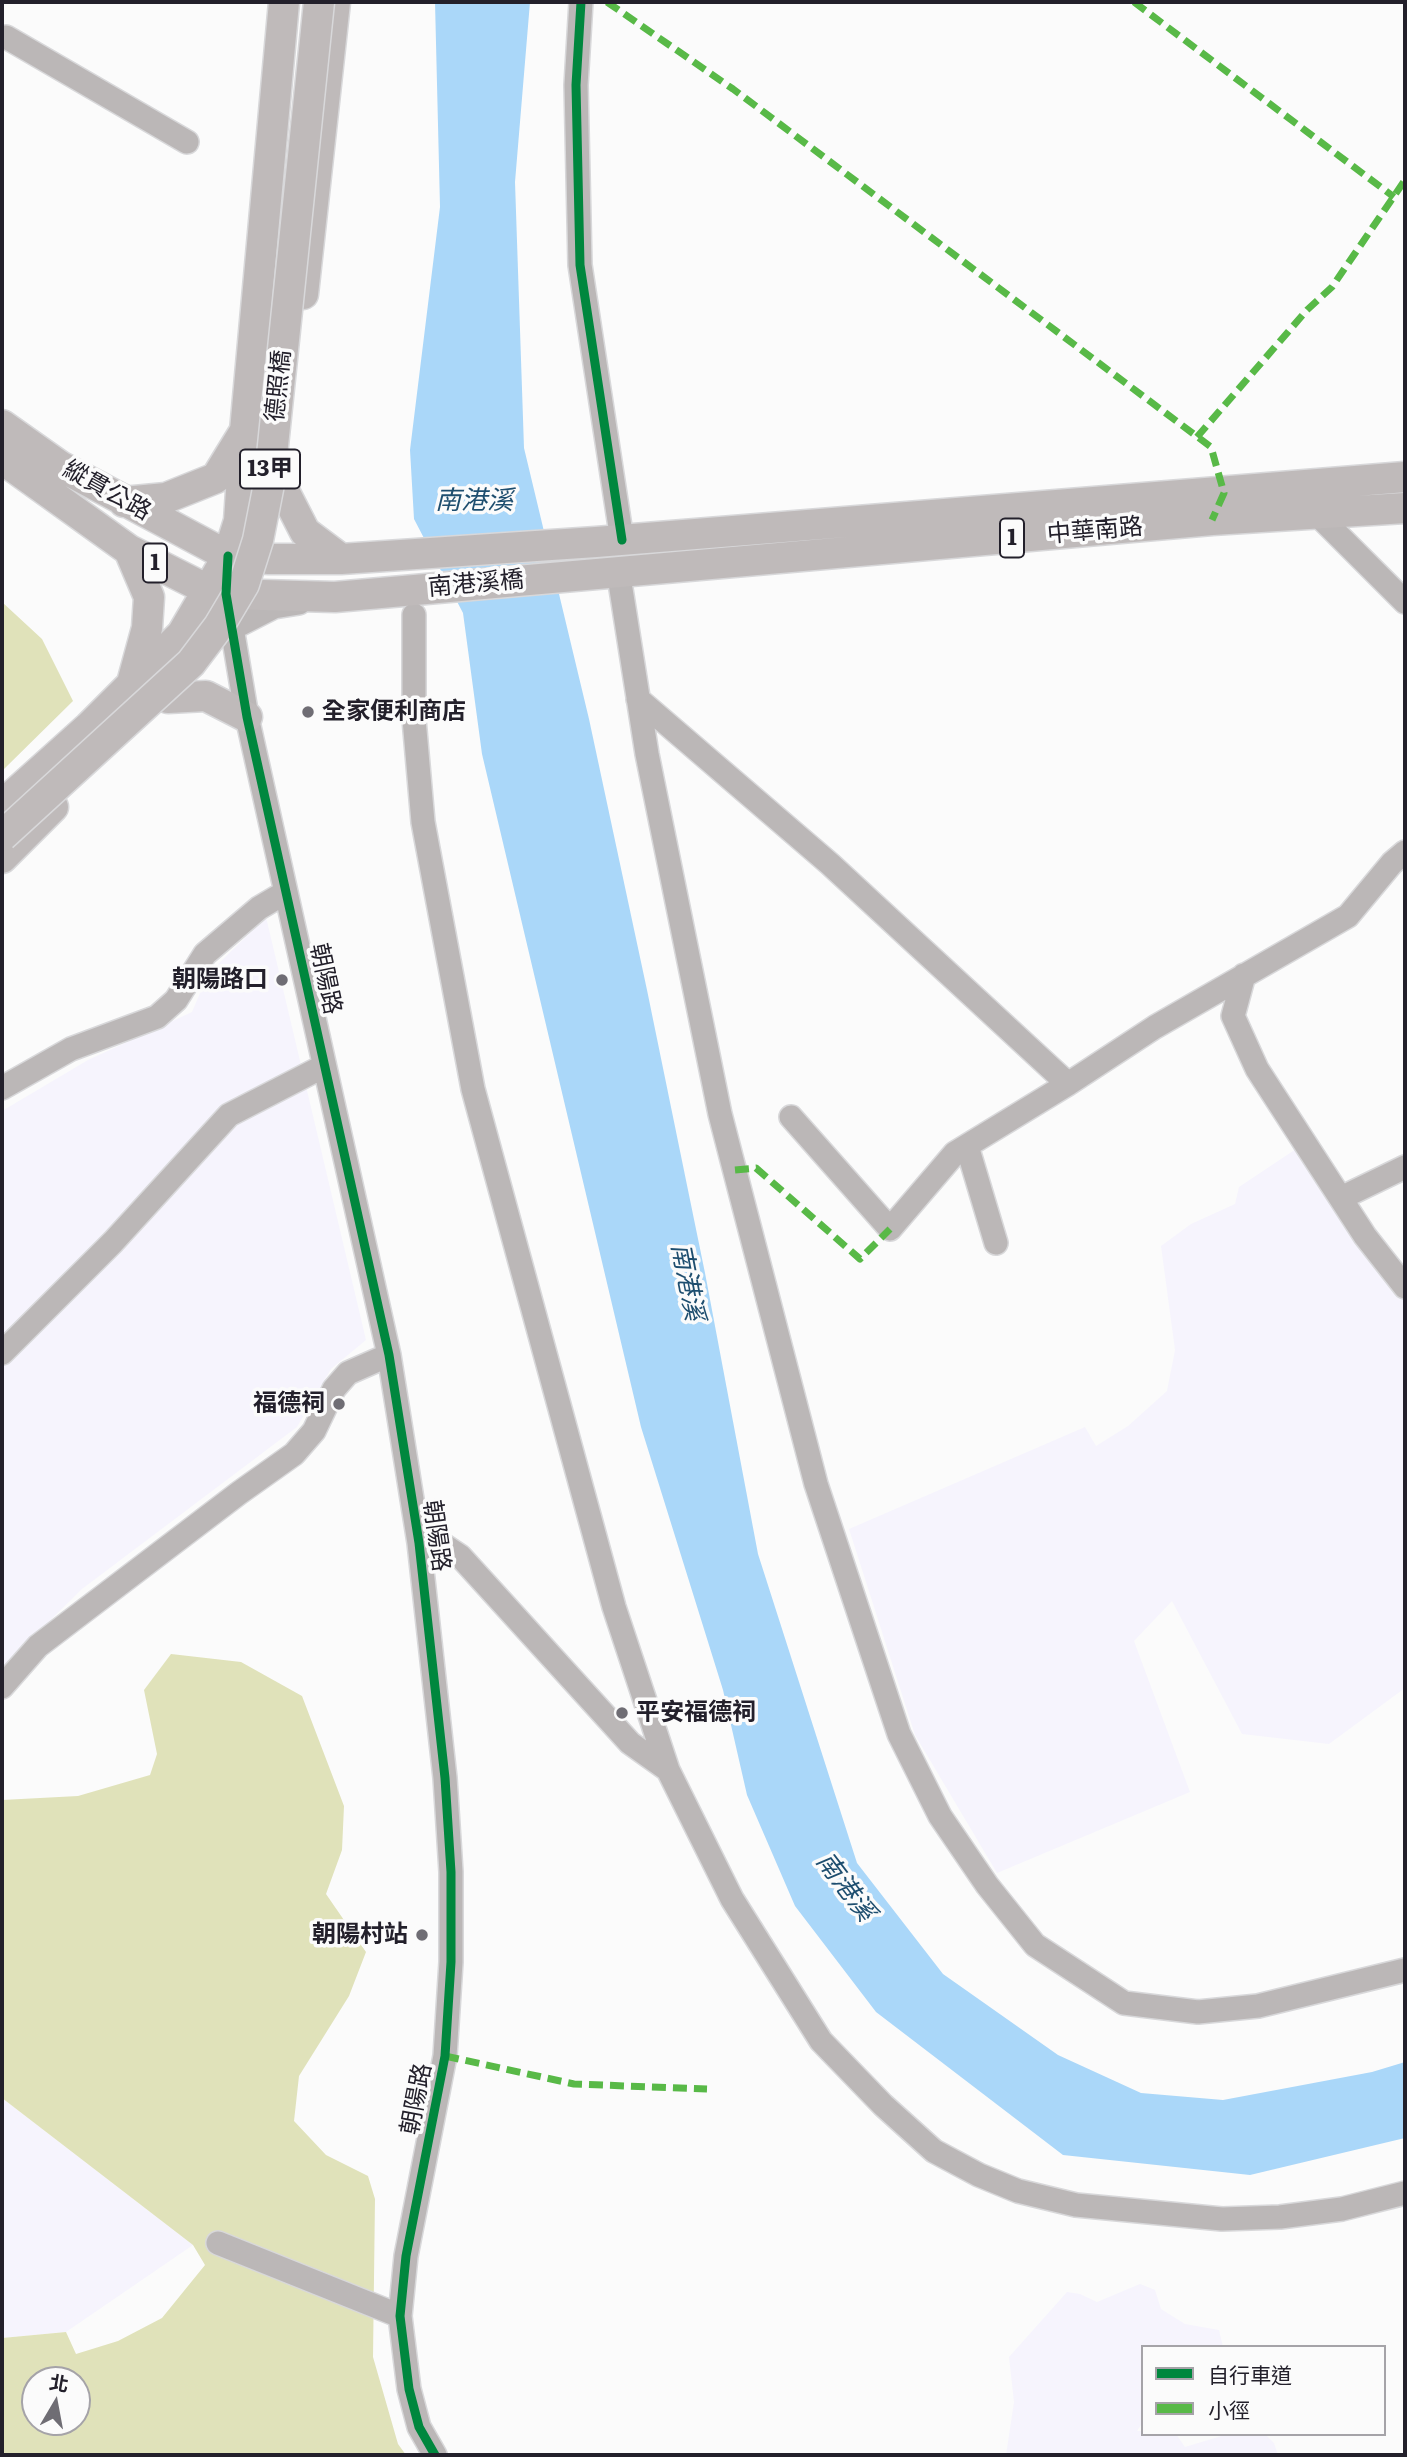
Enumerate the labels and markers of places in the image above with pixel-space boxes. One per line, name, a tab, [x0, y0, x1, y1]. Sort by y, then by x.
place label: 全家便利商店	[322, 698, 466, 726]
marker: 全家便利商店	[300, 704, 316, 720]
place label: 朝陽路口	[172, 966, 268, 994]
marker: 朝陽路口	[274, 972, 290, 988]
place label: 福德祠	[253, 1390, 325, 1418]
marker: 福德祠	[331, 1396, 347, 1412]
place label: 平安福德祠	[636, 1699, 756, 1727]
marker: 平安福德祠	[614, 1705, 630, 1721]
place label: 朝陽村站	[312, 1921, 408, 1949]
marker: 朝陽村站	[414, 1927, 430, 1943]

